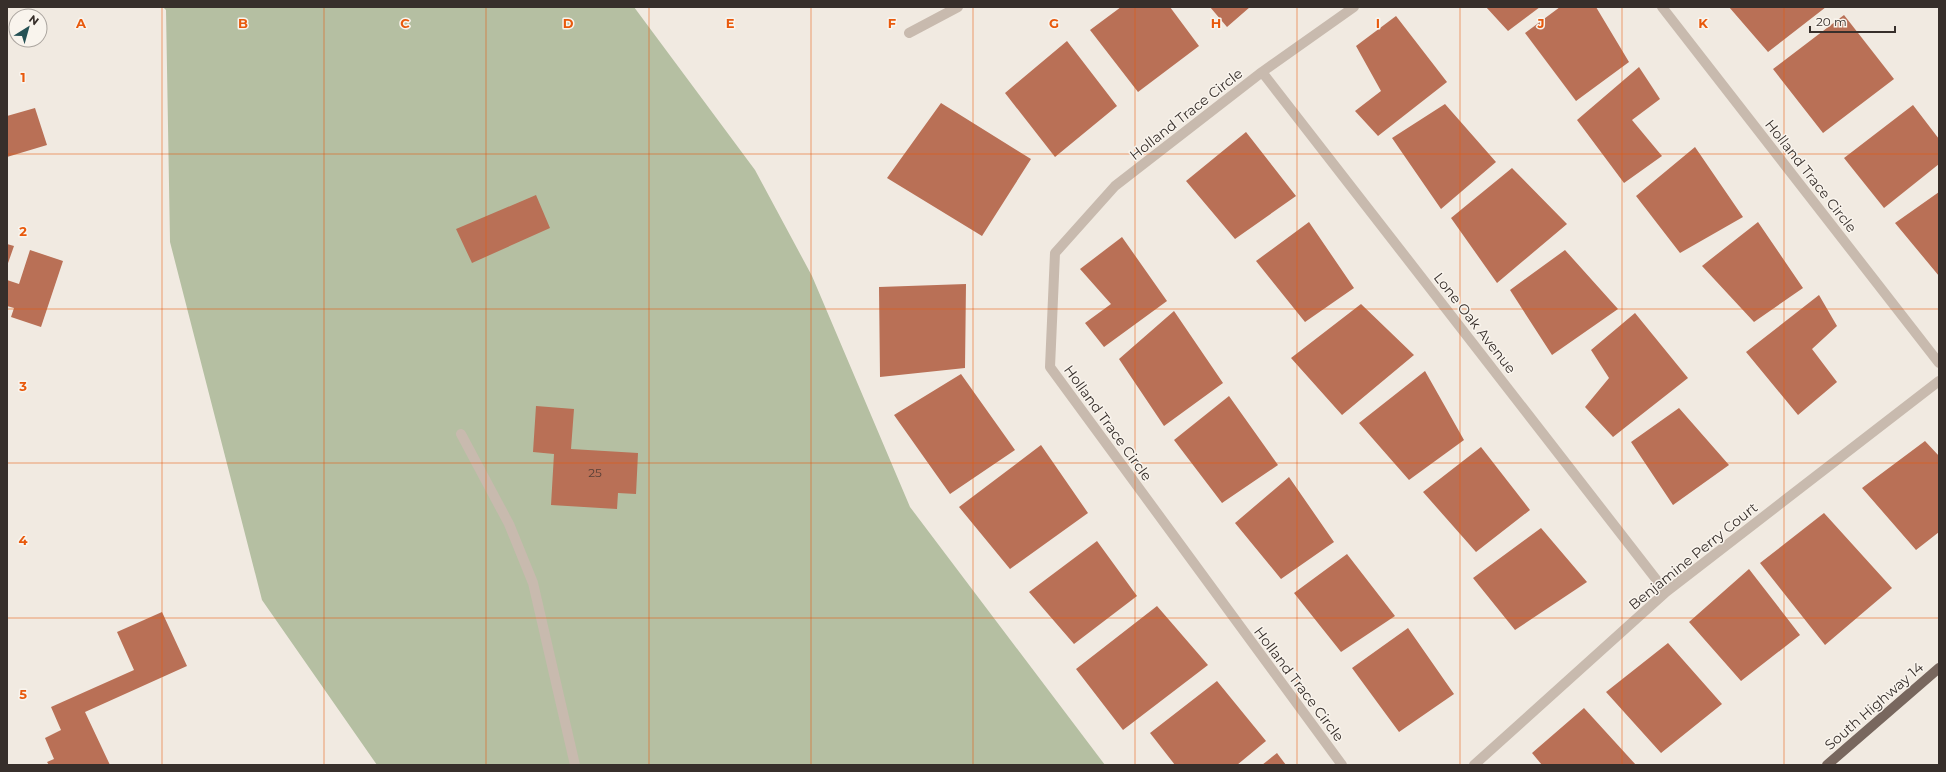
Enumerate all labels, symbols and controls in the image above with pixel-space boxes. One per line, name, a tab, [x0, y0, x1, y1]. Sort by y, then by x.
north arrow	[8, 8, 48, 48]
scale bar	[1810, 8, 1895, 34]
text: N	[26, 12, 42, 28]
text: 20 m	[1816, 14, 1847, 29]
text: A	[75, 15, 87, 31]
text: B	[238, 15, 248, 31]
text: C	[400, 15, 410, 31]
text: D	[563, 15, 574, 31]
text: E	[726, 15, 735, 31]
text: F	[888, 15, 896, 31]
text: G	[1049, 15, 1059, 31]
text: H	[1211, 15, 1221, 31]
text: I	[1376, 15, 1380, 31]
text: J	[1536, 15, 1545, 31]
text: K	[1698, 15, 1708, 31]
street label: Holland Trace Circle	[1126, 64, 1246, 164]
text: 1	[20, 69, 26, 85]
street label: Holland Trace Circle	[1761, 116, 1861, 236]
text: 2	[19, 223, 27, 239]
street label: Lone Oak Avenue	[1430, 269, 1520, 377]
street label: Holland Trace Circle	[1060, 362, 1156, 484]
text: 3	[18, 378, 27, 394]
house number: 25	[588, 465, 602, 480]
street label: Benjamine Perry Court	[1625, 498, 1761, 614]
text: 4	[19, 532, 28, 548]
street label: Holland Trace Circle	[1250, 623, 1348, 745]
street label: South Highway 14	[1821, 658, 1928, 754]
text: 5	[19, 686, 27, 702]

